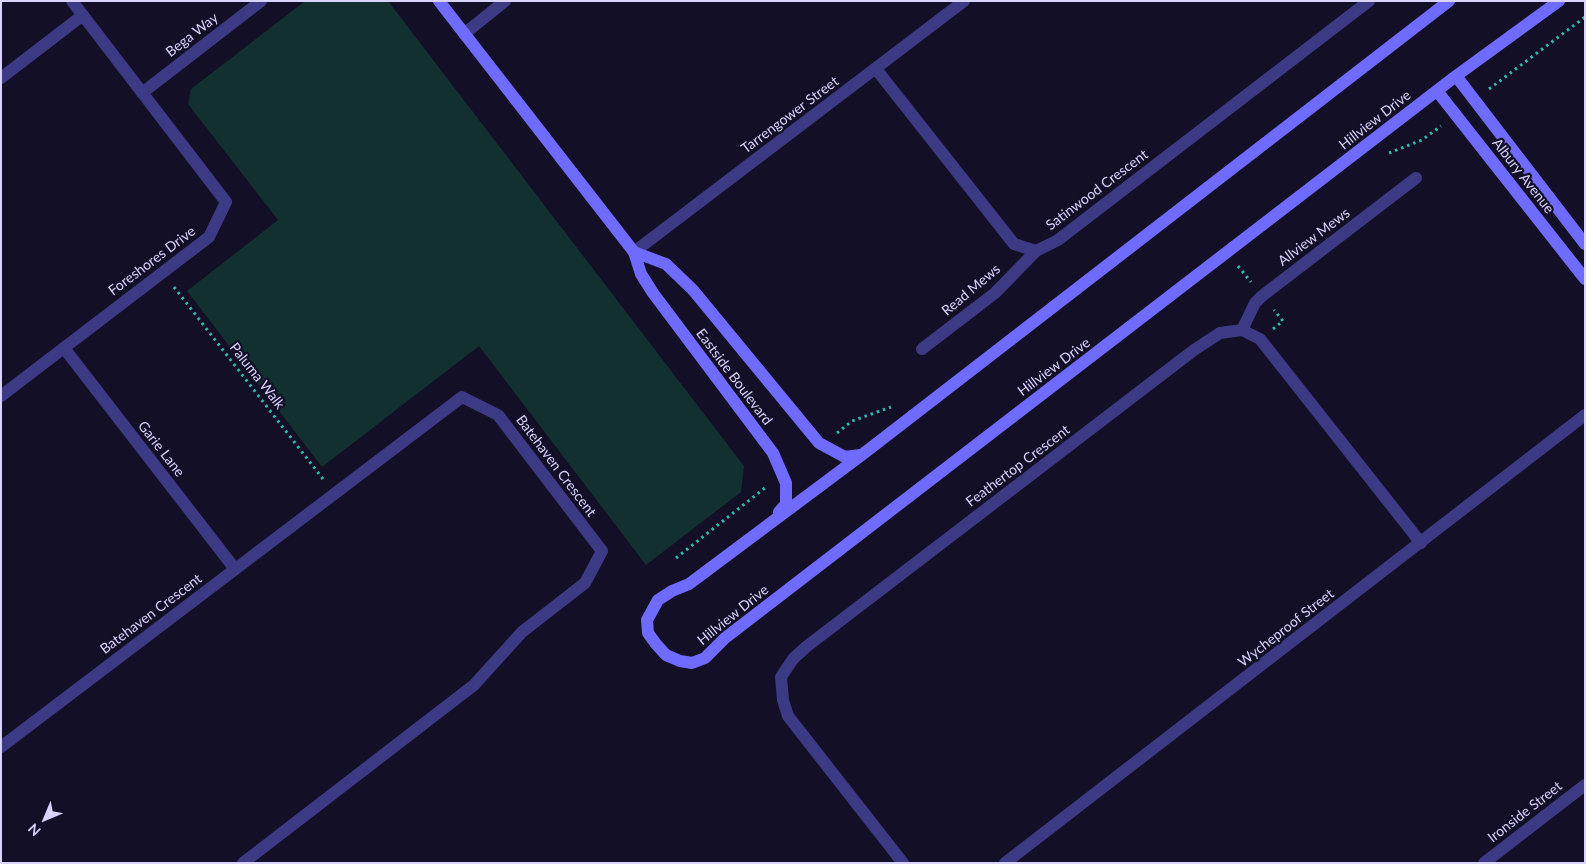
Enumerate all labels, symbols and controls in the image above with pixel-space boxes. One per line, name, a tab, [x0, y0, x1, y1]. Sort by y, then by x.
street label: Bega Way	[162, 9, 222, 61]
street label: Tarrengower Street	[738, 73, 842, 157]
street label: Hillview Drive	[1336, 87, 1414, 153]
street label: Albury Avenue	[1488, 135, 1558, 217]
street label: Satinwood Crescent	[1043, 146, 1151, 234]
street label: Allview Mews	[1275, 205, 1353, 269]
street label: Foreshores Drive	[105, 223, 199, 299]
street label: Read Mews	[938, 261, 1004, 319]
street label: Eastside Boulevard	[692, 326, 776, 428]
street label: Hillview Drive	[1014, 334, 1094, 400]
street label: Paluma Walk	[226, 340, 288, 412]
street label: Batehaven Crescent	[512, 412, 600, 520]
street label: Garie Lane	[134, 418, 188, 480]
street label: Feathertop Crescent	[963, 422, 1073, 510]
street label: Batehaven Crescent	[97, 570, 205, 658]
street label: Hillview Drive	[694, 581, 772, 649]
street label: Wycheproof Street	[1235, 585, 1337, 671]
street label: Ironside Street	[1485, 778, 1565, 846]
north arrow	[20, 794, 70, 844]
text: N	[24, 820, 44, 840]

